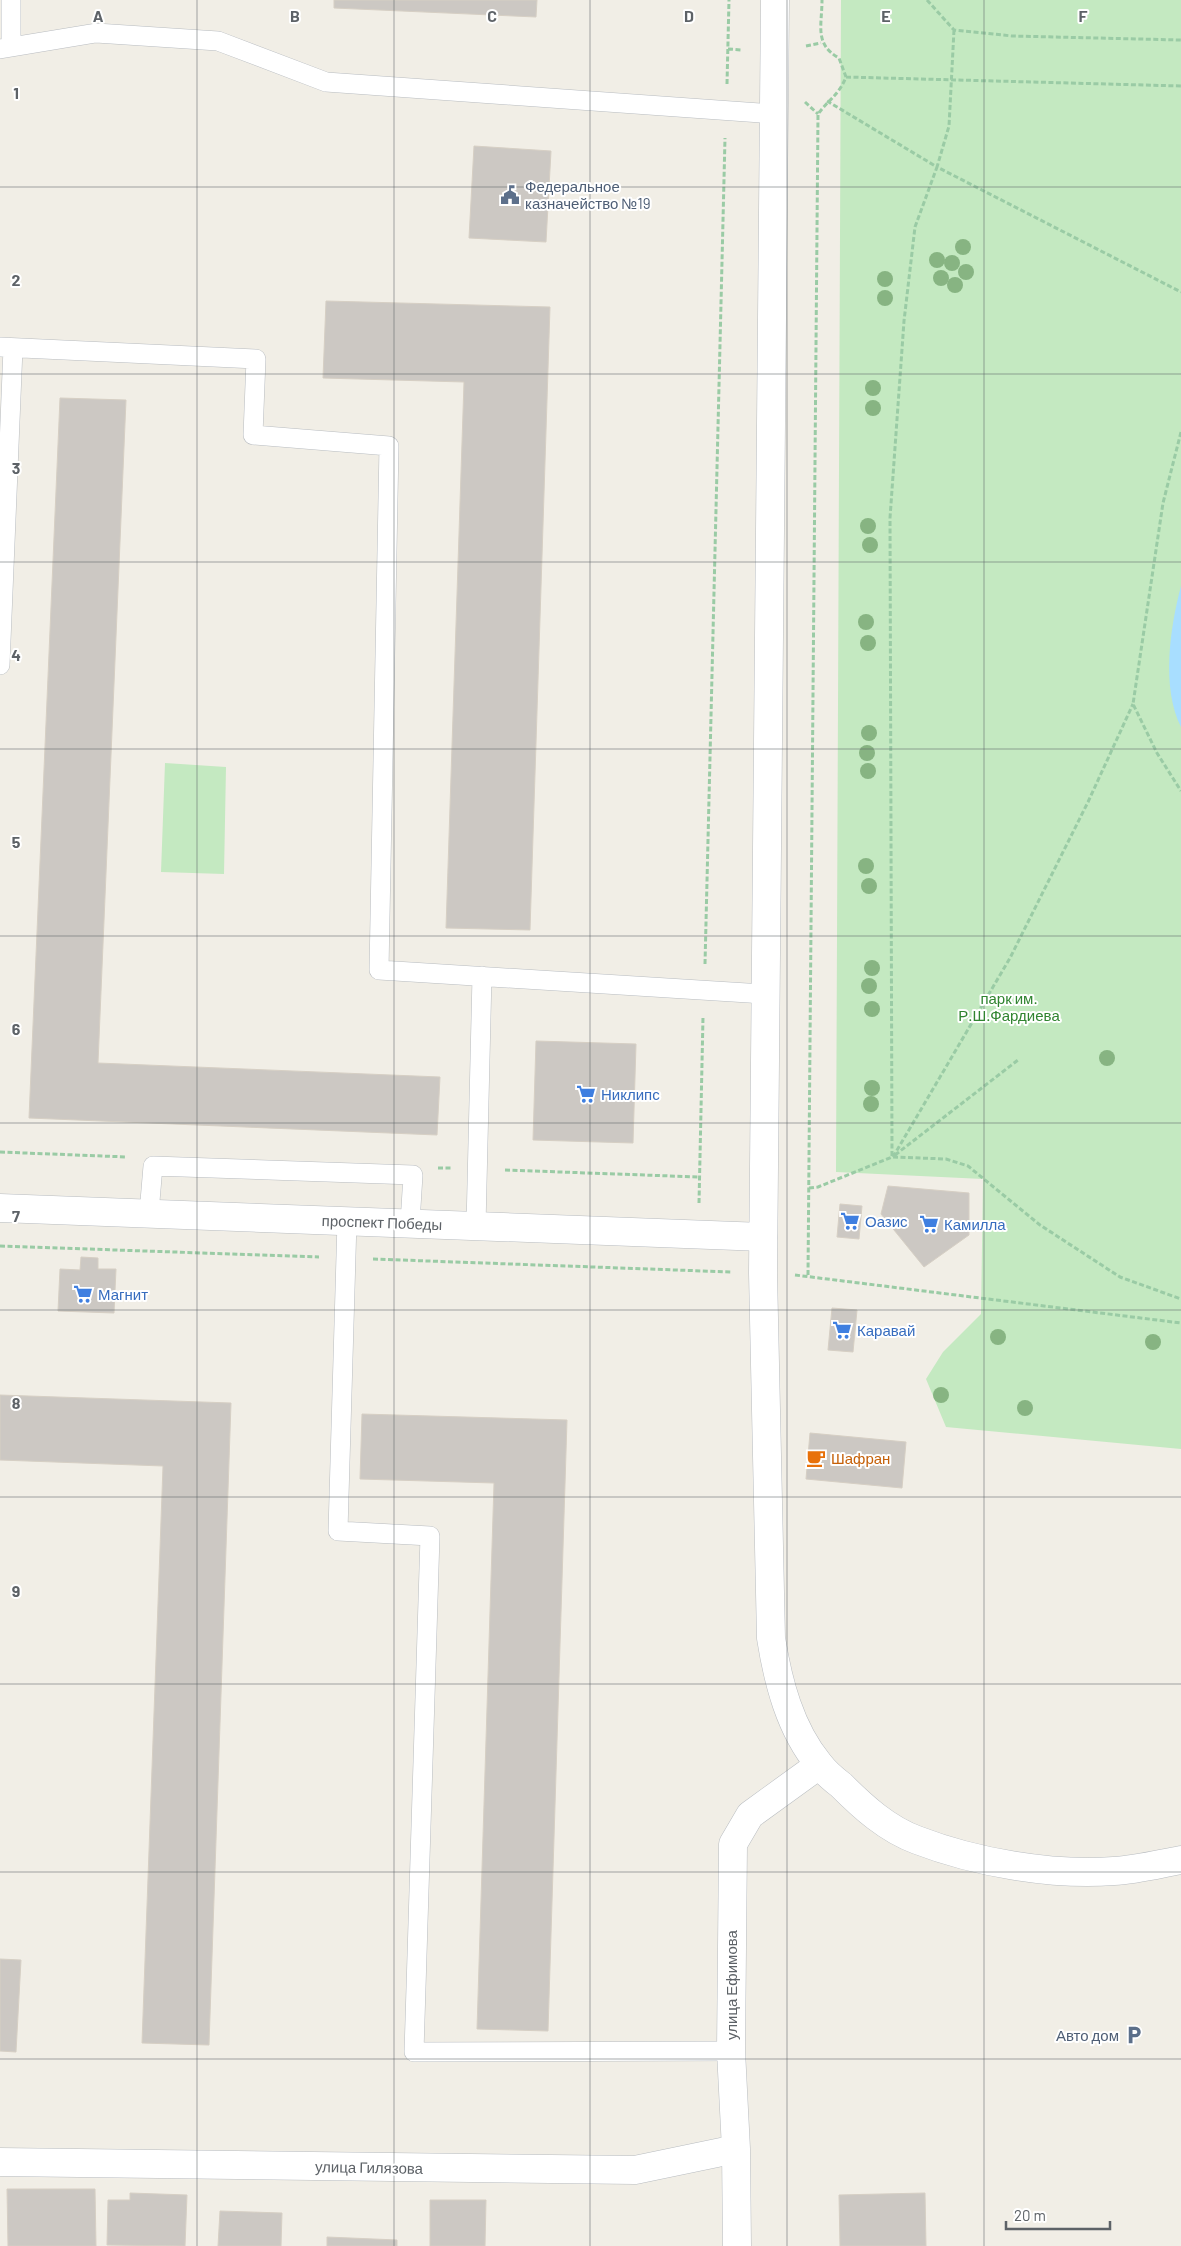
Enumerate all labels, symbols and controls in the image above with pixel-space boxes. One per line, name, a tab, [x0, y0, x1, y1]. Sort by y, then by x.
text: A	[93, 6, 104, 25]
text: B	[290, 6, 300, 25]
text: C	[487, 6, 497, 25]
text: D	[684, 6, 694, 25]
text: E	[881, 6, 891, 25]
text: F	[1079, 6, 1088, 25]
text: 1	[13, 83, 19, 102]
place label: Федеральное казначейство №19	[525, 177, 650, 212]
public building icon: Федеральное казначейство №19	[499, 184, 521, 206]
text: 2	[12, 270, 21, 289]
text: 3	[12, 458, 20, 477]
text: 4	[11, 645, 21, 664]
text: 5	[12, 832, 21, 851]
park label: парк им. Р.Ш.Фардиева	[958, 989, 1060, 1024]
text: 6	[12, 1019, 21, 1038]
supermarket icon: Никлипс	[575, 1083, 597, 1105]
place label: Никлипс	[601, 1085, 660, 1103]
text: 7	[12, 1206, 20, 1225]
supermarket icon: Оазис	[839, 1210, 861, 1232]
street label: проспект Победы	[321, 1211, 443, 1233]
place label: Оазис	[865, 1212, 908, 1230]
supermarket icon: Камилла	[918, 1213, 940, 1235]
place label: Камилла	[944, 1215, 1006, 1233]
supermarket icon: Магнит	[72, 1283, 94, 1305]
place label: Магнит	[98, 1285, 148, 1303]
supermarket icon: Каравай	[831, 1319, 853, 1341]
place label: Каравай	[857, 1321, 915, 1339]
text: 8	[12, 1393, 21, 1412]
cafe icon: Шафран	[805, 1447, 827, 1469]
place label: Шафран	[831, 1449, 890, 1467]
text: 9	[12, 1581, 20, 1600]
street label: улица Ефимова	[722, 1929, 740, 2040]
parking icon: Авто дом	[1123, 2024, 1145, 2046]
place label: Авто дом	[1056, 2026, 1119, 2044]
street label: улица Гилязова	[315, 2157, 424, 2177]
scale bar	[1006, 2198, 1110, 2230]
text: 20 m	[1014, 2206, 1046, 2224]

